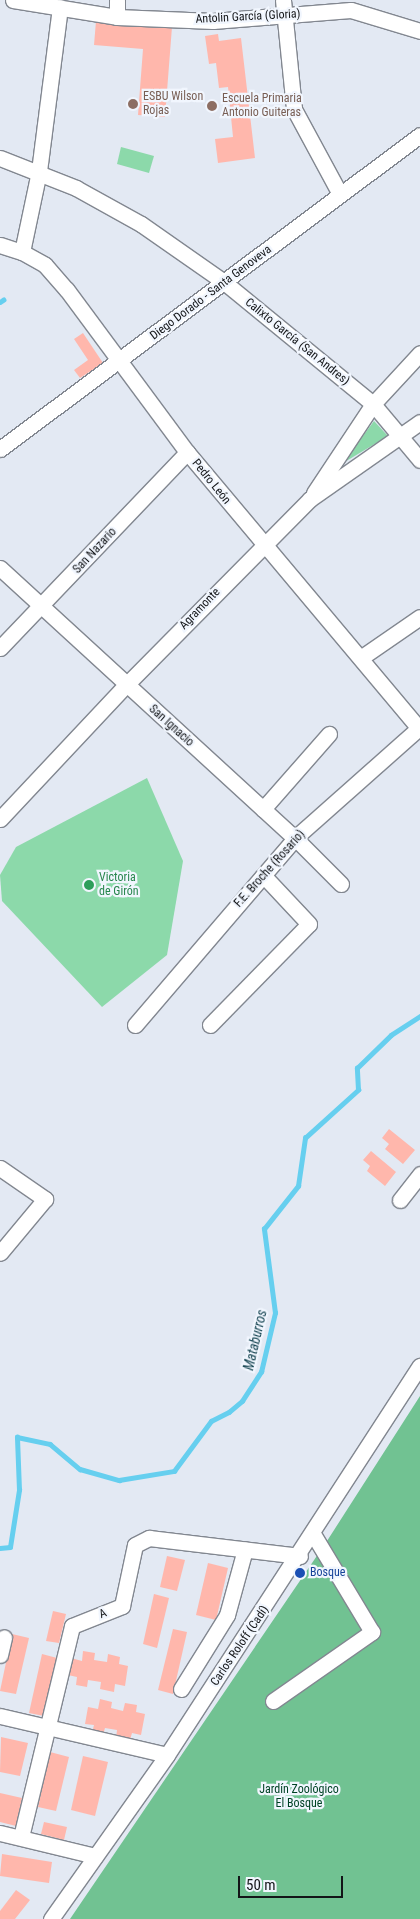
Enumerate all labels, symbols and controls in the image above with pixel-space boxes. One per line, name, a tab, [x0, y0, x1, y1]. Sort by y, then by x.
street label: Antolin García (Gloria)	[195, 7, 301, 27]
place label: ESBU Wilson Rojas	[143, 90, 203, 118]
place label: Escuela Primaria Antonio Guiteras	[222, 92, 302, 120]
marker: ESBU Wilson Rojas	[127, 98, 139, 110]
marker: Escuela Primaria Antonio Guiteras	[206, 100, 218, 112]
street label: Diego Dorado - Santa Genoveva	[148, 243, 274, 343]
street label: Calixto García (San Andres)	[242, 295, 352, 389]
street label: Pedro León	[189, 457, 233, 507]
street label: San Nazario	[70, 525, 120, 577]
street label: Agramonte	[177, 585, 223, 633]
street label: San Ignacio	[146, 702, 196, 750]
street label: F.E. Broche (Rosario)	[232, 827, 308, 911]
place label: Victoria de Girón	[99, 871, 139, 899]
marker: Victoria de Girón	[83, 879, 95, 891]
water label: Mataburros	[240, 1308, 270, 1372]
place label: Bosque	[310, 1566, 345, 1580]
marker: Bosque	[294, 1567, 306, 1579]
street label: Carlos Roloff (Cadí)	[208, 1603, 272, 1689]
street label: A	[97, 1606, 109, 1622]
park label: Jardín Zoológico El Bosque	[259, 1783, 339, 1811]
scale bar	[240, 1866, 345, 1898]
text: 50 m	[246, 1876, 276, 1894]

